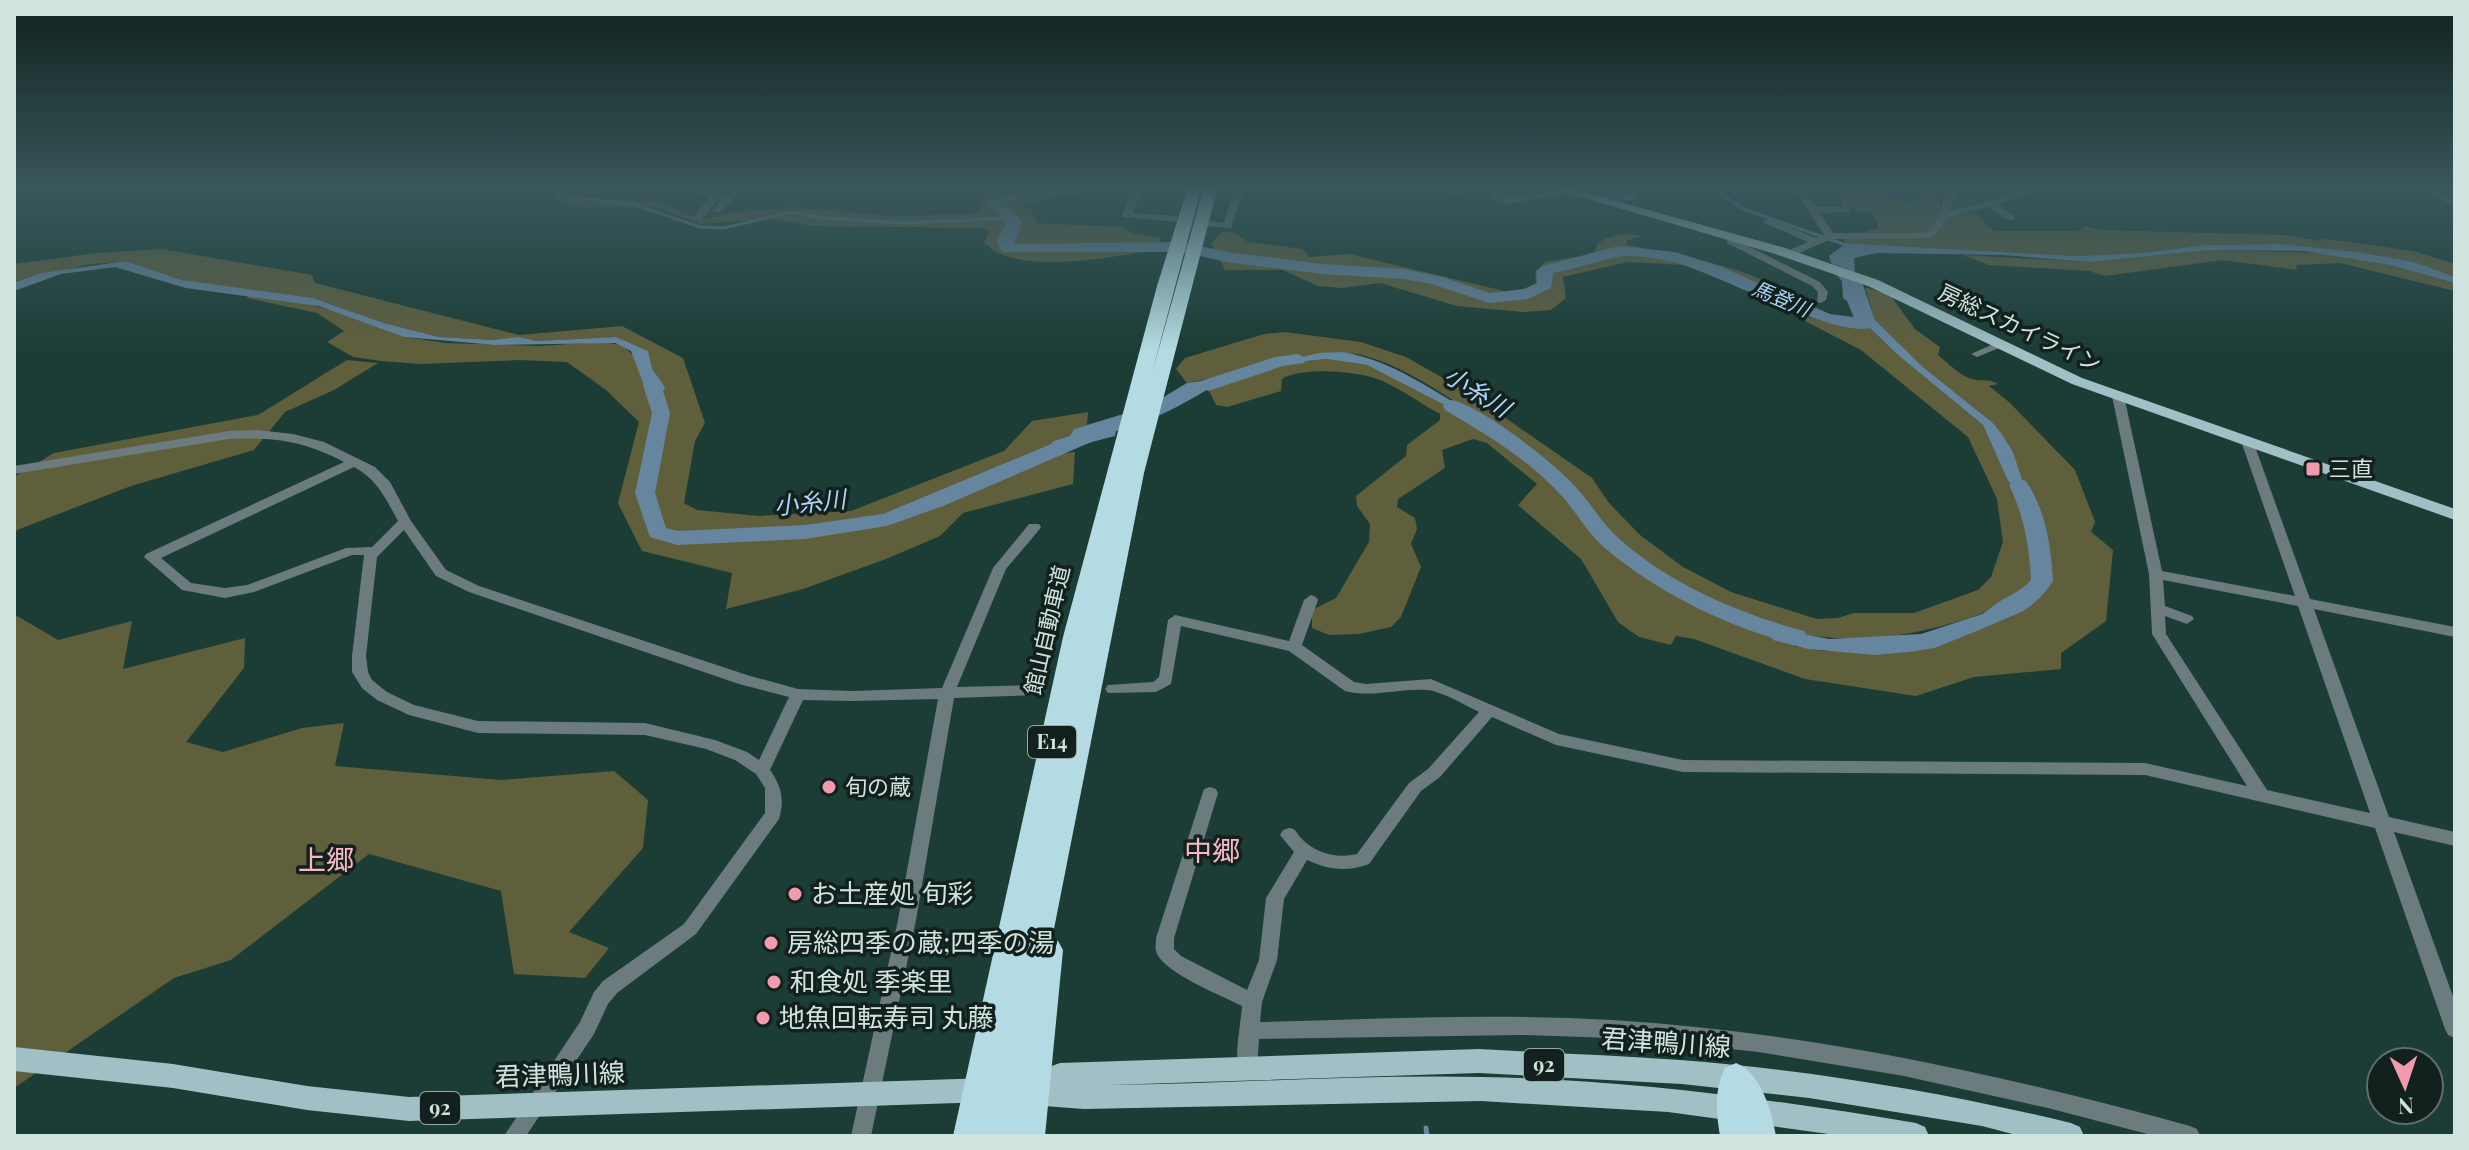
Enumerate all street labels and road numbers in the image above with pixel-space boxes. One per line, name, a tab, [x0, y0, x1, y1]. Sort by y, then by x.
street label: 房総スカイライン	[1934, 276, 2107, 378]
street label: 館山自動車道	[1017, 562, 1075, 697]
road number: E14	[1028, 726, 1076, 758]
street label: 君津鴨川線	[1600, 1020, 1732, 1063]
road number: 92	[1524, 1049, 1564, 1081]
street label: 君津鴨川線	[494, 1054, 626, 1093]
road number: 92	[420, 1092, 460, 1124]

